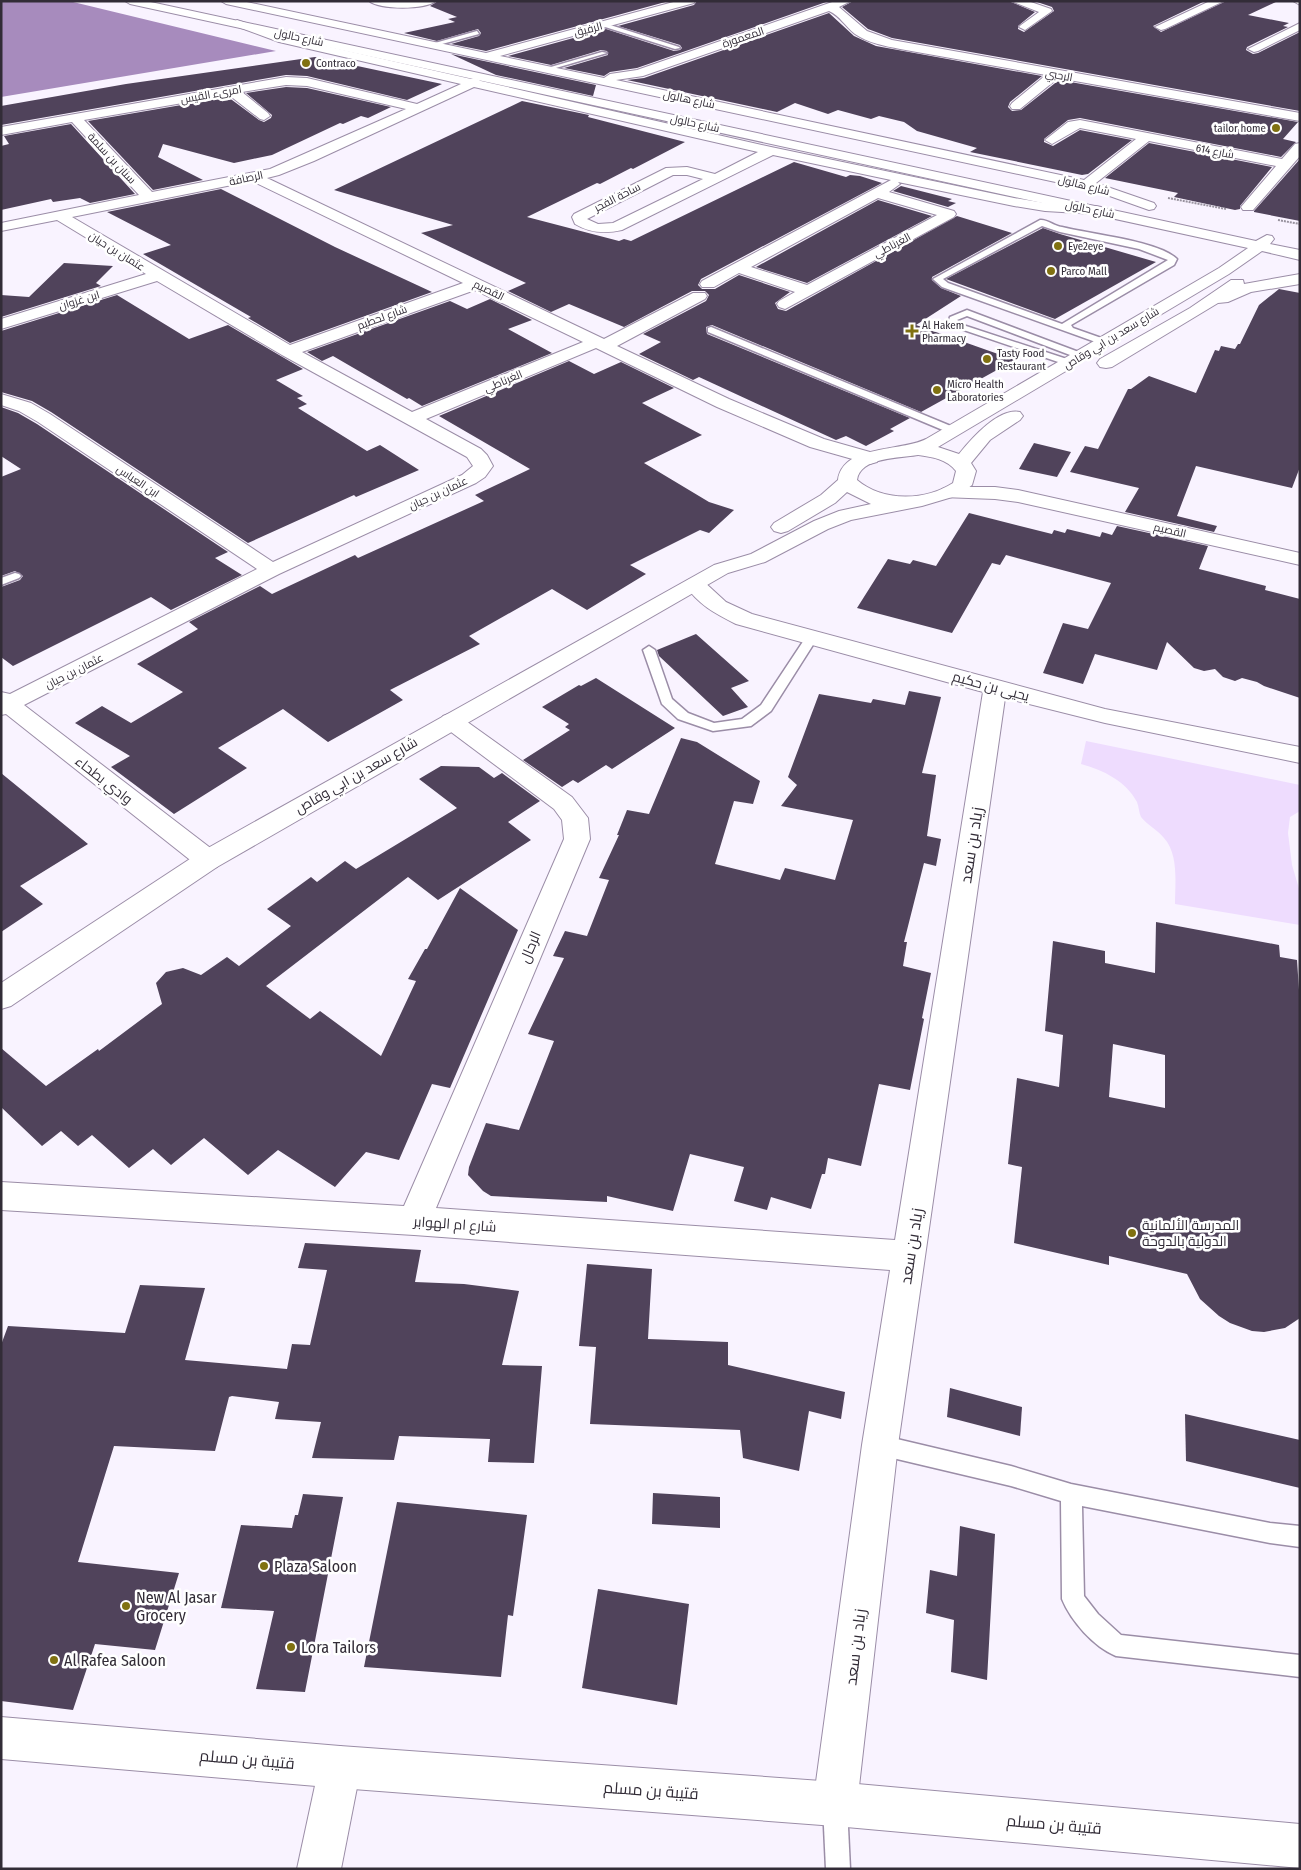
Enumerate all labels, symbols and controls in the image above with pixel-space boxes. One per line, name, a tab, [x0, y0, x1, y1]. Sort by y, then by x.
street label: الرفيق	[572, 19, 604, 40]
street label: المعمورة	[720, 24, 766, 51]
street label: شارع حالول	[273, 26, 325, 50]
marker: Contraco	[300, 57, 312, 69]
place label: Contraco	[316, 57, 356, 70]
street label: الرحبي	[1044, 67, 1074, 86]
street label: امرىء القيس	[180, 83, 243, 106]
street label: شارع هالول	[662, 88, 716, 112]
street label: شارع حالول	[669, 112, 721, 136]
place label: tailor home	[1214, 122, 1266, 135]
marker: tailor home	[1270, 122, 1282, 134]
street label: سنان بن سلمة	[85, 130, 139, 187]
street label: شارع 614	[1195, 141, 1235, 163]
street label: الرصافة	[228, 169, 264, 188]
street label: شارع هالول	[1057, 173, 1111, 199]
street label: ساحة الفجر	[591, 180, 643, 215]
street label: شارع حالول	[1064, 198, 1116, 222]
street label: عثمان بن حيان	[86, 229, 147, 274]
street label: الغرناطي	[871, 230, 914, 262]
marker: Eye2eye	[1052, 240, 1064, 252]
place label: Eye2eye	[1068, 240, 1103, 253]
marker: Parco Mall	[1045, 265, 1057, 277]
place label: Parco Mall	[1061, 265, 1107, 278]
street label: القصيم	[471, 277, 506, 304]
street label: ابن غزوان	[57, 288, 101, 313]
street label: شارع لحطيم	[355, 302, 409, 333]
street label: شارع سعد بن ابي وقاص	[1061, 305, 1162, 374]
place label: Al Hakem Pharmacy	[922, 319, 966, 345]
marker: Al Hakem Pharmacy	[906, 325, 918, 337]
place label: Tasty Food Restaurant	[997, 347, 1046, 373]
marker: Tasty Food Restaurant	[981, 353, 993, 365]
street label: الغرناطي	[482, 368, 525, 397]
place label: Micro Health Laboratories	[947, 378, 1004, 404]
marker: Micro Health Laboratories	[931, 384, 943, 396]
street label: ابن العباس	[114, 462, 162, 500]
street label: عثمان بن حيان	[407, 474, 470, 513]
street label: القصيم	[1152, 520, 1187, 541]
street label: عثمان بن حيان	[43, 651, 105, 692]
street label: يحيى بن حكيم	[950, 668, 1032, 706]
street label: شارع سعد بن ابي وقاص	[292, 733, 422, 820]
street label: وادي بطحاء	[70, 753, 136, 811]
street label: زياد بن سعد	[956, 805, 988, 885]
street label: الرحال	[516, 929, 545, 966]
street label: زياد بن سعد	[896, 1206, 928, 1286]
street label: شارع ام الهوابر	[412, 1213, 497, 1237]
place label: المدرسة الألمانية الدولية بالدوحة	[1142, 1217, 1239, 1250]
marker: المدرسة الألمانية الدولية بالدوحة	[1126, 1227, 1138, 1239]
place label: Plaza Saloon	[274, 1557, 357, 1576]
marker: Plaza Saloon	[258, 1560, 270, 1572]
place label: New Al Jasar Grocery	[136, 1588, 217, 1625]
marker: New Al Jasar Grocery	[120, 1600, 132, 1612]
street label: زياد بن سعد	[841, 1608, 871, 1687]
place label: Lora Tailors	[301, 1638, 376, 1657]
marker: Lora Tailors	[285, 1641, 297, 1653]
place label: Al Rafea Saloon	[64, 1651, 166, 1670]
marker: Al Rafea Saloon	[48, 1654, 60, 1666]
street label: قتيبة بن مسلم	[198, 1746, 295, 1775]
street label: قتيبة بن مسلم	[603, 1778, 699, 1805]
street label: قتيبة بن مسلم	[1005, 1811, 1102, 1840]

